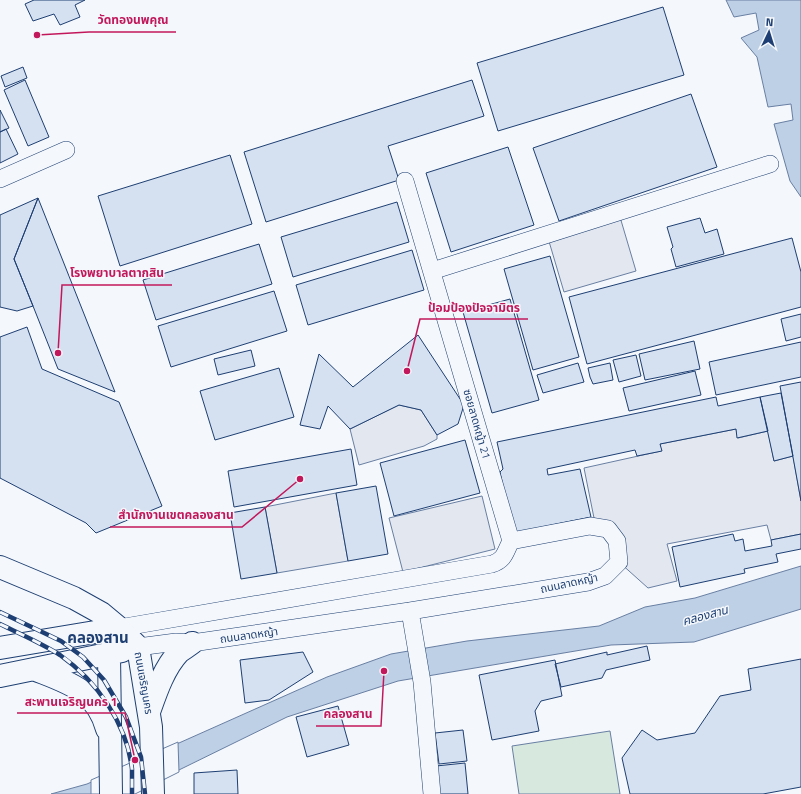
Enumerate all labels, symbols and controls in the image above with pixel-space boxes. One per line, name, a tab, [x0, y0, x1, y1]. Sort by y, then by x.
callout: วัดทองนพคุณ	[89, 8, 176, 32]
text: วัดทองนพคุณ	[98, 10, 168, 29]
north arrow	[749, 12, 789, 52]
text: N	[765, 14, 774, 30]
callout: โรงพยาบาลตากสิน	[62, 261, 172, 285]
text: โรงพยาบาลตากสิน	[70, 263, 164, 282]
callout: ป้อมป้องปัจจามิตร	[420, 295, 528, 319]
text: ป้อมป้องปัจจามิตร	[428, 298, 520, 317]
street label: ซอยลาดหญ้า 21	[459, 387, 495, 461]
callout: สำนักงานเขตคลองสาน	[110, 503, 242, 527]
text: สำนักงานเขตคลองสาน	[118, 505, 234, 524]
street label: ถนนลาดหญ้า	[539, 569, 599, 597]
water label: คลองสาน	[680, 600, 731, 630]
street label: ถนนลาดหญ้า	[219, 623, 279, 647]
district label: คลองสาน	[67, 626, 129, 649]
street label: ถนนเจริญนคร	[131, 651, 157, 715]
callout: สะพานเจริญนคร 1	[17, 689, 125, 713]
text: สะพานเจริญนคร 1	[25, 692, 117, 711]
callout: คลองสาน	[316, 702, 381, 726]
text: คลองสาน	[323, 704, 373, 723]

